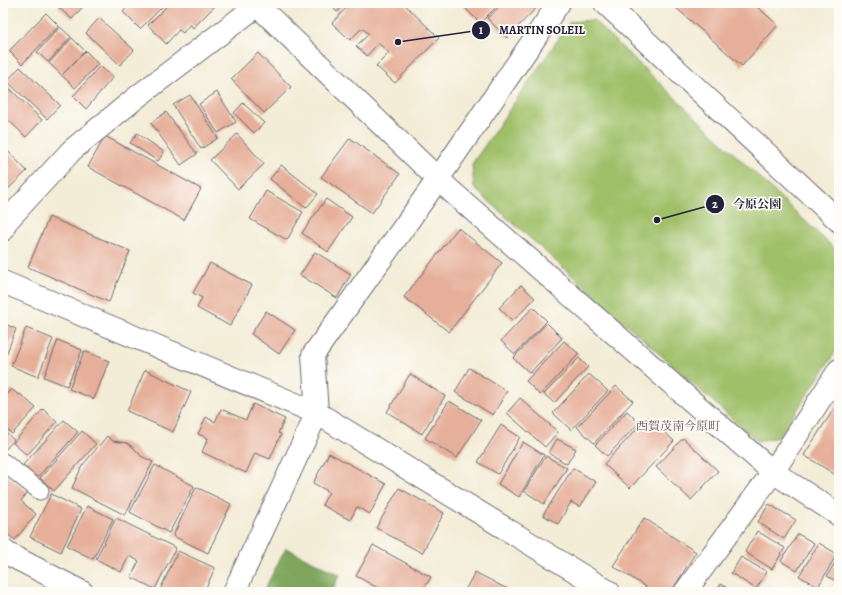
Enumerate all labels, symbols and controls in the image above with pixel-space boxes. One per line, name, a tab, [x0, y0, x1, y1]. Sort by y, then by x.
callout: MARTIN SOLEIL	[471, 18, 593, 42]
text: 1	[479, 22, 484, 38]
text: MARTIN SOLEIL	[499, 22, 586, 38]
callout: 今原公園	[705, 192, 789, 216]
text: 2	[712, 196, 718, 212]
text: 今原公園	[733, 196, 781, 212]
district label: 西賀茂南今原町	[636, 418, 720, 434]

